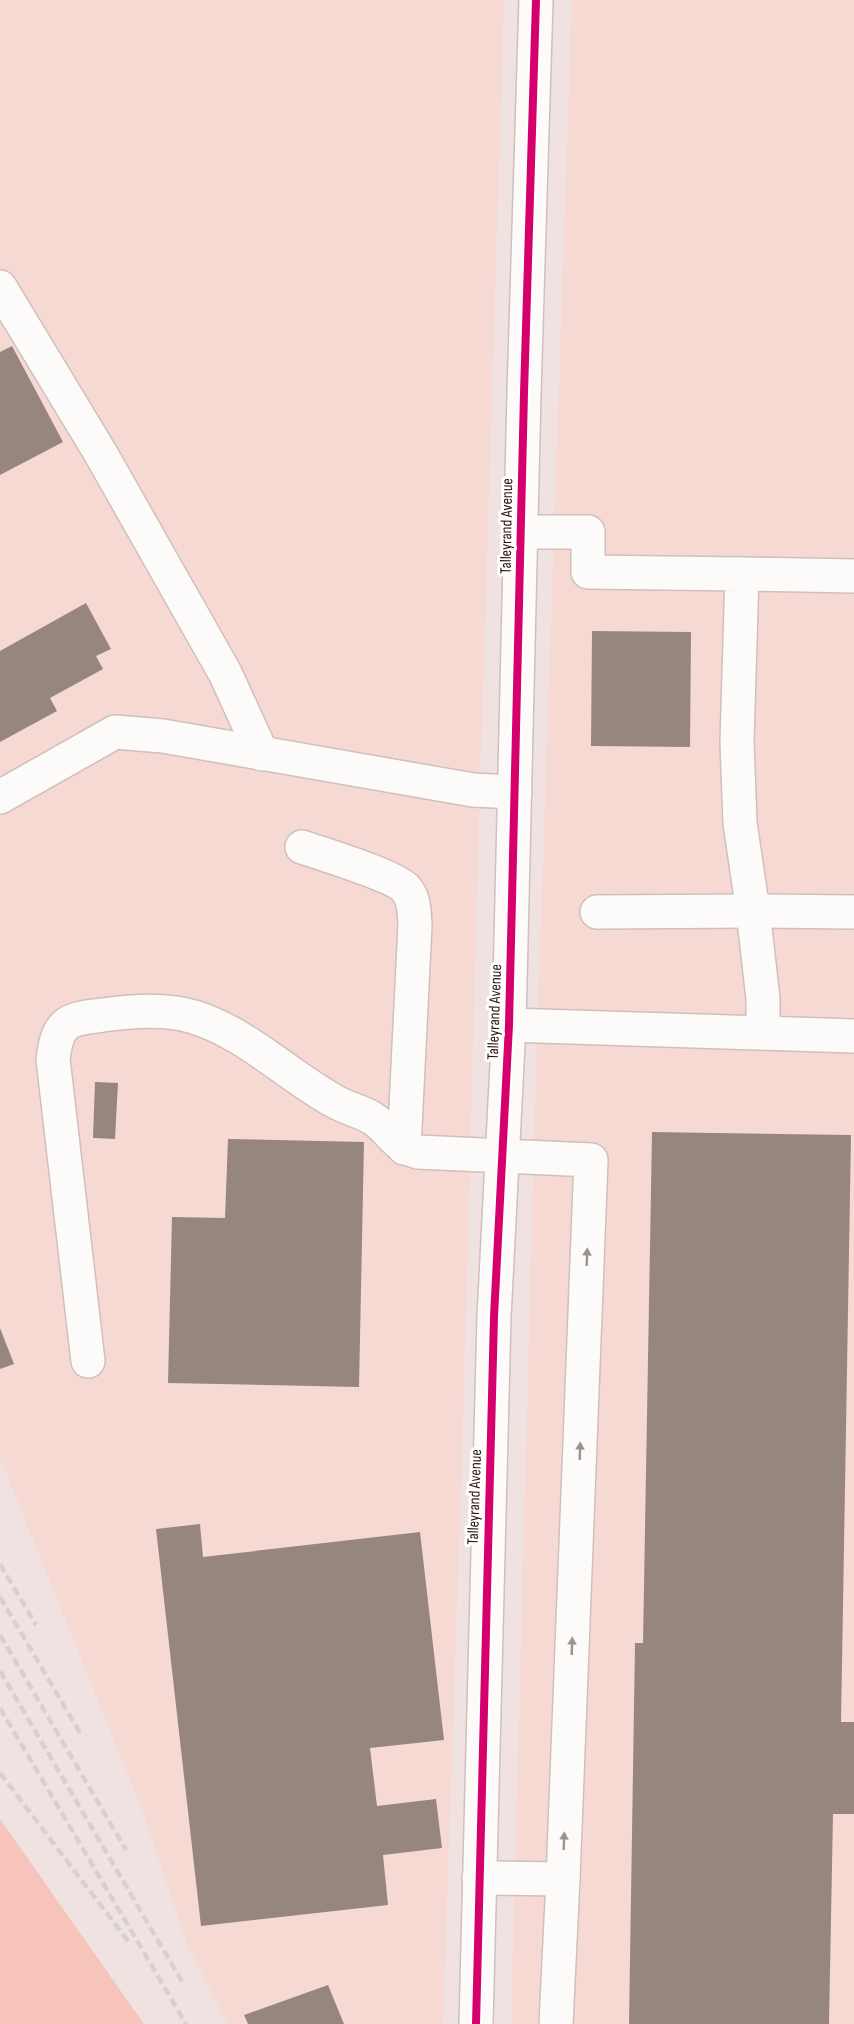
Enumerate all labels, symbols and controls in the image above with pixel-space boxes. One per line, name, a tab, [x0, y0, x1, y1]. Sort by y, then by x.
street label: Talleyrand Avenue	[497, 478, 517, 574]
street label: Talleyrand Avenue	[484, 964, 506, 1060]
one-way arrow	[583, 1247, 592, 1266]
one-way arrow	[575, 1442, 584, 1461]
street label: Talleyrand Avenue	[464, 1449, 486, 1545]
one-way arrow	[567, 1637, 576, 1656]
one-way arrow	[559, 1832, 569, 1851]

